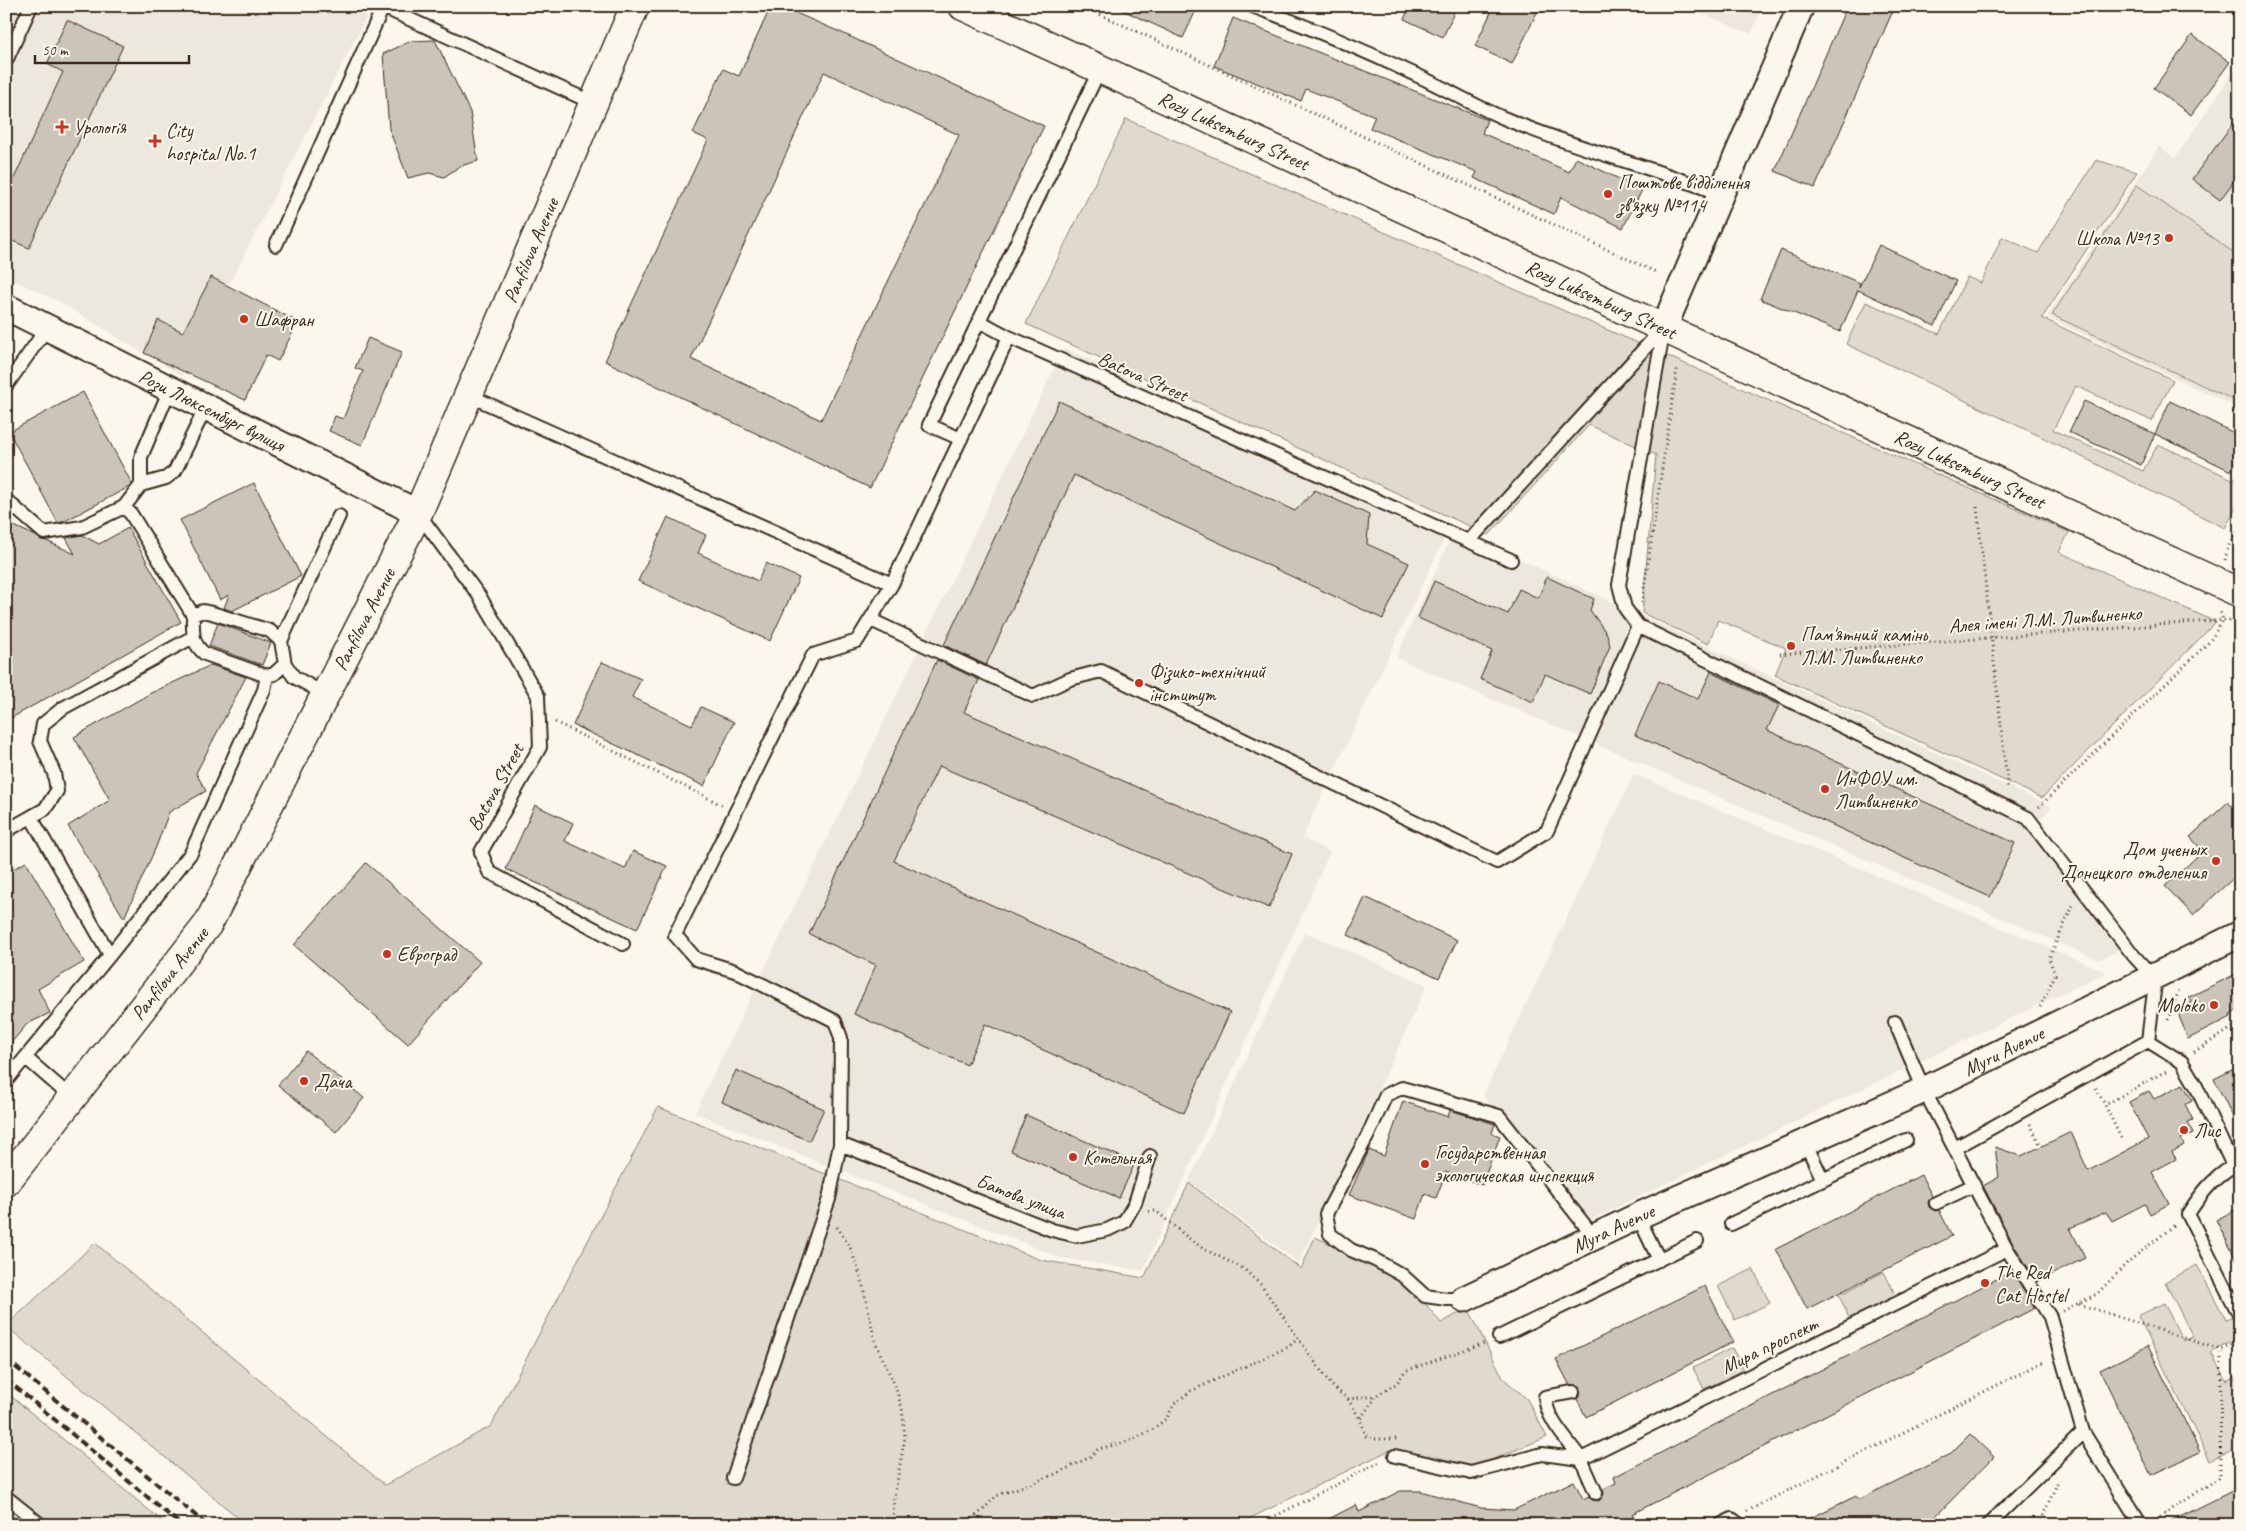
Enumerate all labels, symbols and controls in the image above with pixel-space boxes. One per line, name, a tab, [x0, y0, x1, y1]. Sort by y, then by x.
scale bar	[35, 32, 189, 64]
text: 50 m	[42, 41, 69, 60]
street label: Rozy Luksemburg Street	[1154, 86, 1315, 177]
place label: Урологія	[73, 115, 127, 140]
place label: City hospital No.1	[166, 118, 256, 166]
marker: Урологія	[55, 120, 69, 134]
marker: City hospital No.1	[148, 134, 162, 148]
place label: Поштове відділення зв'язку №114	[1615, 170, 1750, 219]
marker: Поштове відділення зв'язку №114	[1602, 188, 1614, 200]
street label: Panfilova Avenue	[497, 193, 565, 307]
place label: Школа №13	[2076, 226, 2161, 251]
marker: Школа №13	[2163, 232, 2175, 244]
street label: Rozy Luksemburg Street	[1521, 254, 1682, 346]
place label: Шафран	[254, 307, 315, 332]
marker: Шафран	[238, 313, 250, 325]
street label: Batova Street	[1094, 346, 1194, 408]
street label: Рози Люксембург вулиця	[134, 363, 290, 458]
street label: Rozy Luksemburg Street	[1890, 424, 2051, 516]
street label: Panfilova Avenue	[328, 563, 401, 675]
street label: Алея імені Л.М. Литвиненко	[1948, 600, 2143, 639]
place label: Пам'ятний камінь Л.М. Литвиненко	[1801, 622, 1929, 670]
marker: Пам'ятний камінь Л.М. Литвиненко	[1785, 640, 1797, 652]
place label: Фізико-технічний інститут	[1149, 659, 1267, 707]
marker: Фізико-технічний інститут	[1133, 677, 1145, 689]
street label: Batova Street	[461, 737, 531, 835]
place label: ИнФОУ им. Литвиненко	[1835, 766, 1918, 814]
marker: ИнФОУ им. Литвиненко	[1819, 783, 1831, 795]
place label: Дом ученых Донецкого отделения	[2061, 837, 2208, 885]
marker: Дом ученых Донецкого отделения	[2210, 855, 2222, 867]
street label: Panfilova Avenue	[126, 921, 215, 1025]
place label: Евроград	[397, 942, 457, 967]
marker: Евроград	[381, 948, 393, 960]
place label: Moloko	[2158, 993, 2205, 1018]
marker: Moloko	[2208, 999, 2220, 1011]
street label: Myru Avenue	[1959, 1020, 2049, 1082]
place label: Дача	[314, 1069, 353, 1094]
marker: Дача	[298, 1075, 310, 1087]
place label: Лис	[2194, 1118, 2222, 1143]
marker: Лис	[2178, 1124, 2190, 1136]
place label: Государственная экологическая инспекция	[1435, 1140, 1594, 1188]
place label: Котельная	[1083, 1145, 1152, 1170]
marker: Котельная	[1067, 1151, 1079, 1163]
marker: Государственная экологическая инспекция	[1419, 1158, 1431, 1170]
street label: Батова улица	[973, 1168, 1071, 1226]
street label: Myra Avenue	[1568, 1198, 1659, 1259]
place label: The Red Cat Hostel	[1995, 1260, 2070, 1308]
marker: The Red Cat Hostel	[1979, 1277, 1991, 1289]
street label: Мира проспект	[1717, 1311, 1823, 1380]

